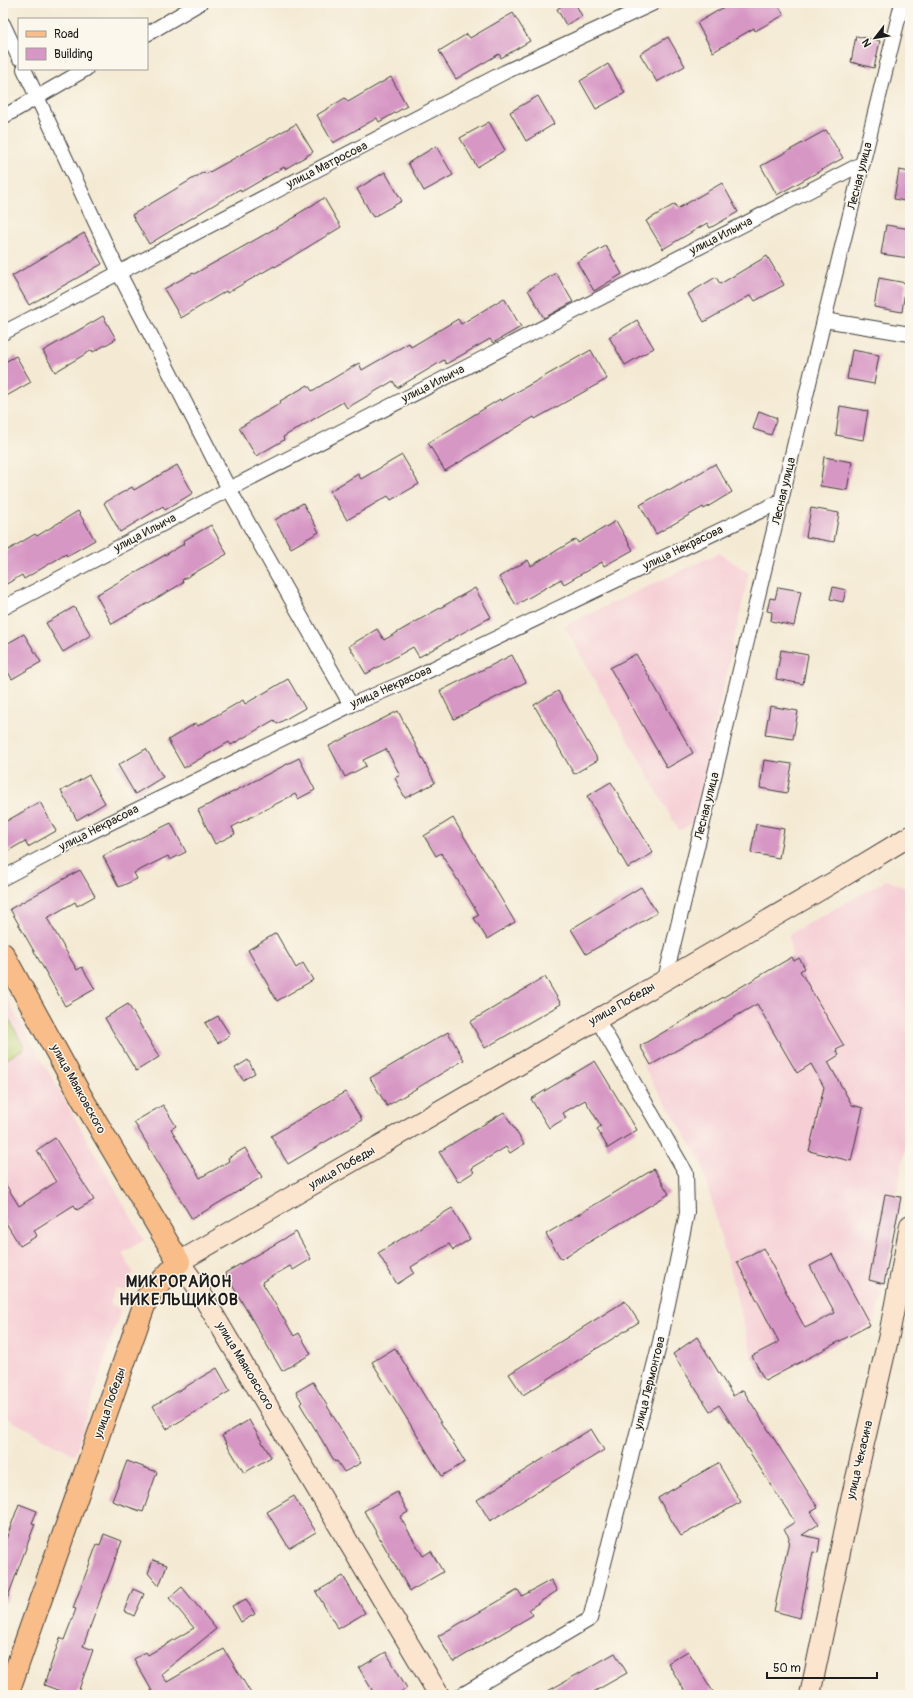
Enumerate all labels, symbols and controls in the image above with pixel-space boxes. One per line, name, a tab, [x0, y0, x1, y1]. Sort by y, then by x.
legend	[18, 18, 148, 70]
north arrow	[855, 18, 895, 58]
text: Road	[54, 27, 79, 42]
text: N	[859, 36, 874, 49]
text: Building	[54, 47, 93, 62]
street label: улица Матросова	[283, 138, 370, 192]
street label: Лесная улица	[844, 140, 876, 212]
street label: улица Ильича	[686, 214, 755, 259]
street label: улица Ильича	[398, 362, 467, 407]
street label: Лесная улица	[769, 455, 799, 527]
street label: улица Ильича	[110, 510, 179, 556]
street label: улица Некрасова	[640, 522, 726, 574]
street label: улица Некрасова	[347, 662, 434, 712]
street label: Лесная улица	[691, 770, 723, 842]
street label: улица Некрасова	[56, 801, 142, 855]
street label: улица Победы	[585, 979, 658, 1029]
street label: улица Маяковского	[47, 1041, 109, 1137]
street label: улица Победы	[305, 1143, 378, 1193]
district label: МИКРОРАЙОН НИКЕЛЬЩИКОВ	[119, 1272, 239, 1310]
street label: улица Маяковского	[212, 1318, 278, 1413]
street label: улица Лермонтова	[631, 1334, 669, 1432]
street label: улица Победы	[91, 1365, 129, 1441]
street label: улица Чекасина	[843, 1419, 876, 1502]
scale bar	[767, 1654, 877, 1680]
text: 50 m	[773, 1661, 801, 1676]

